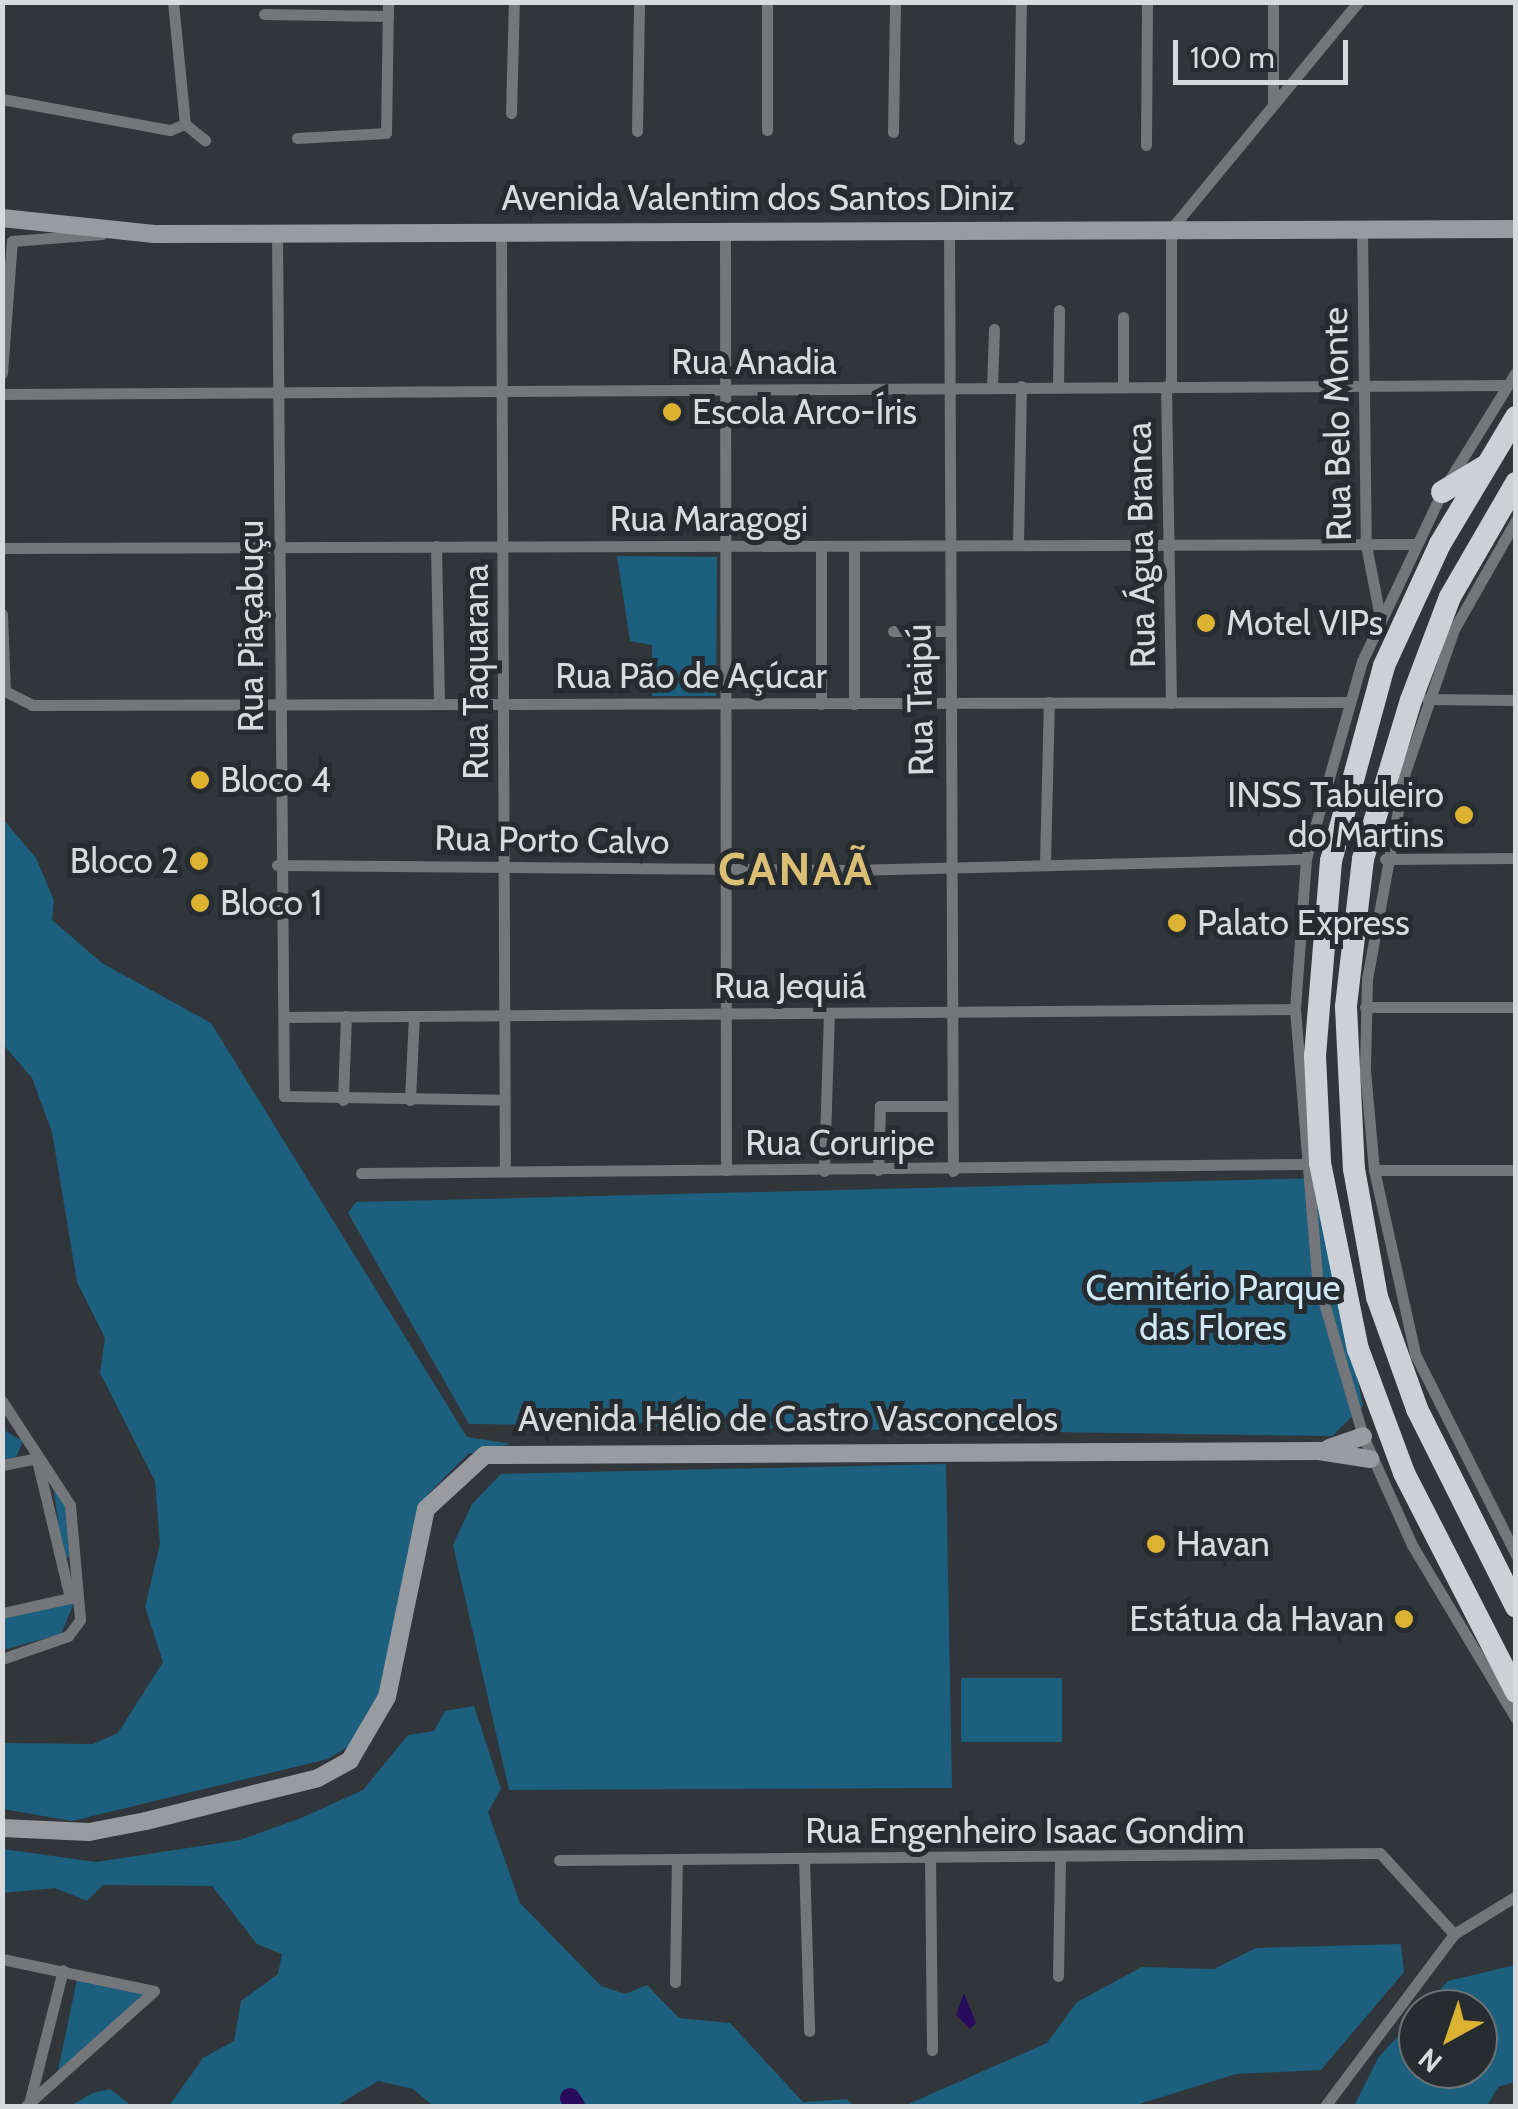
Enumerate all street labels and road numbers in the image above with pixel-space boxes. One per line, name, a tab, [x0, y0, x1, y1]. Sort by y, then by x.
street label: Avenida Valentim dos Santos Diniz	[502, 177, 1014, 219]
street label: Rua Belo Monte	[1314, 307, 1360, 541]
street label: Rua Anadia	[671, 341, 837, 383]
street label: Rua Água Branca	[1118, 422, 1164, 668]
street label: Rua Maragogi	[610, 498, 808, 540]
street label: Rua Piaçabuçu	[230, 520, 272, 732]
street label: Rua Taquarana	[455, 564, 497, 780]
street label: Rua Traipú	[898, 624, 942, 776]
street label: Rua Pão de Açúcar	[555, 655, 827, 697]
street label: Rua Porto Calvo	[434, 817, 670, 863]
street label: Rua Jequiá	[714, 965, 866, 1007]
street label: Rua Coruripe	[745, 1122, 935, 1164]
street label: Avenida Hélio de Castro Vasconcelos	[518, 1398, 1058, 1440]
street label: Rua Engenheiro Isaac Gondim	[805, 1810, 1245, 1852]

